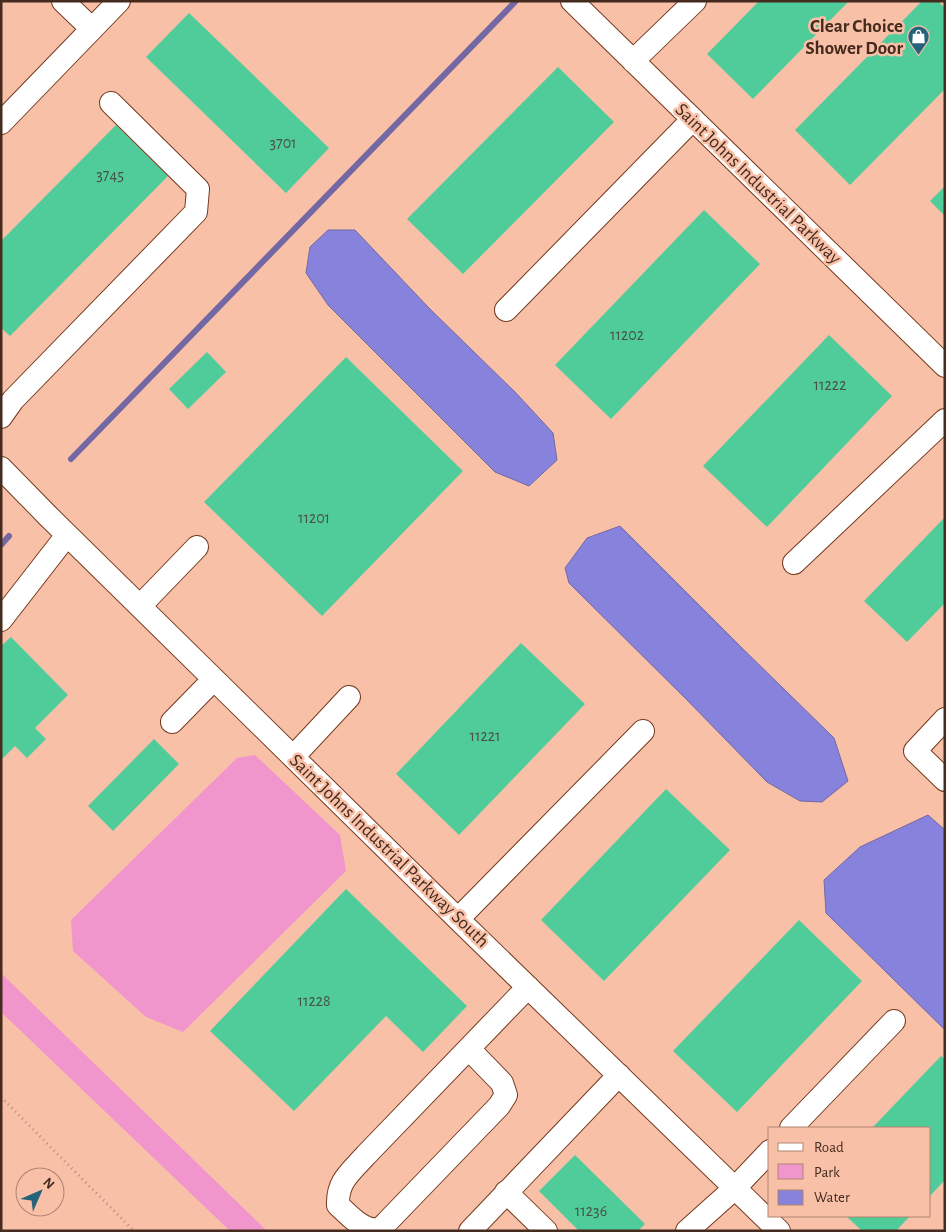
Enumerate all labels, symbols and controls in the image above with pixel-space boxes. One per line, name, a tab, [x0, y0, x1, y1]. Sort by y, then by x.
place label: Clear Choice Shower Door	[805, 17, 903, 58]
shop icon: Clear Choice Shower Door	[907, 25, 931, 56]
street label: Saint Johns Industrial Parkway	[672, 100, 844, 268]
house number: 3701	[269, 135, 297, 151]
house number: 3745	[96, 167, 124, 183]
house number: 11202	[610, 327, 644, 343]
house number: 11222	[814, 377, 846, 393]
house number: 11201	[298, 510, 330, 526]
house number: 11221	[469, 728, 501, 744]
street label: Saint Johns Industrial Parkway South	[286, 751, 492, 951]
house number: 11228	[297, 993, 331, 1009]
legend	[768, 1127, 931, 1217]
text: Road	[814, 1140, 844, 1155]
text: Park	[814, 1165, 840, 1180]
north arrow	[15, 1167, 65, 1217]
text: N	[40, 1175, 57, 1192]
text: Water	[814, 1190, 850, 1205]
house number: 11236	[575, 1203, 607, 1219]

